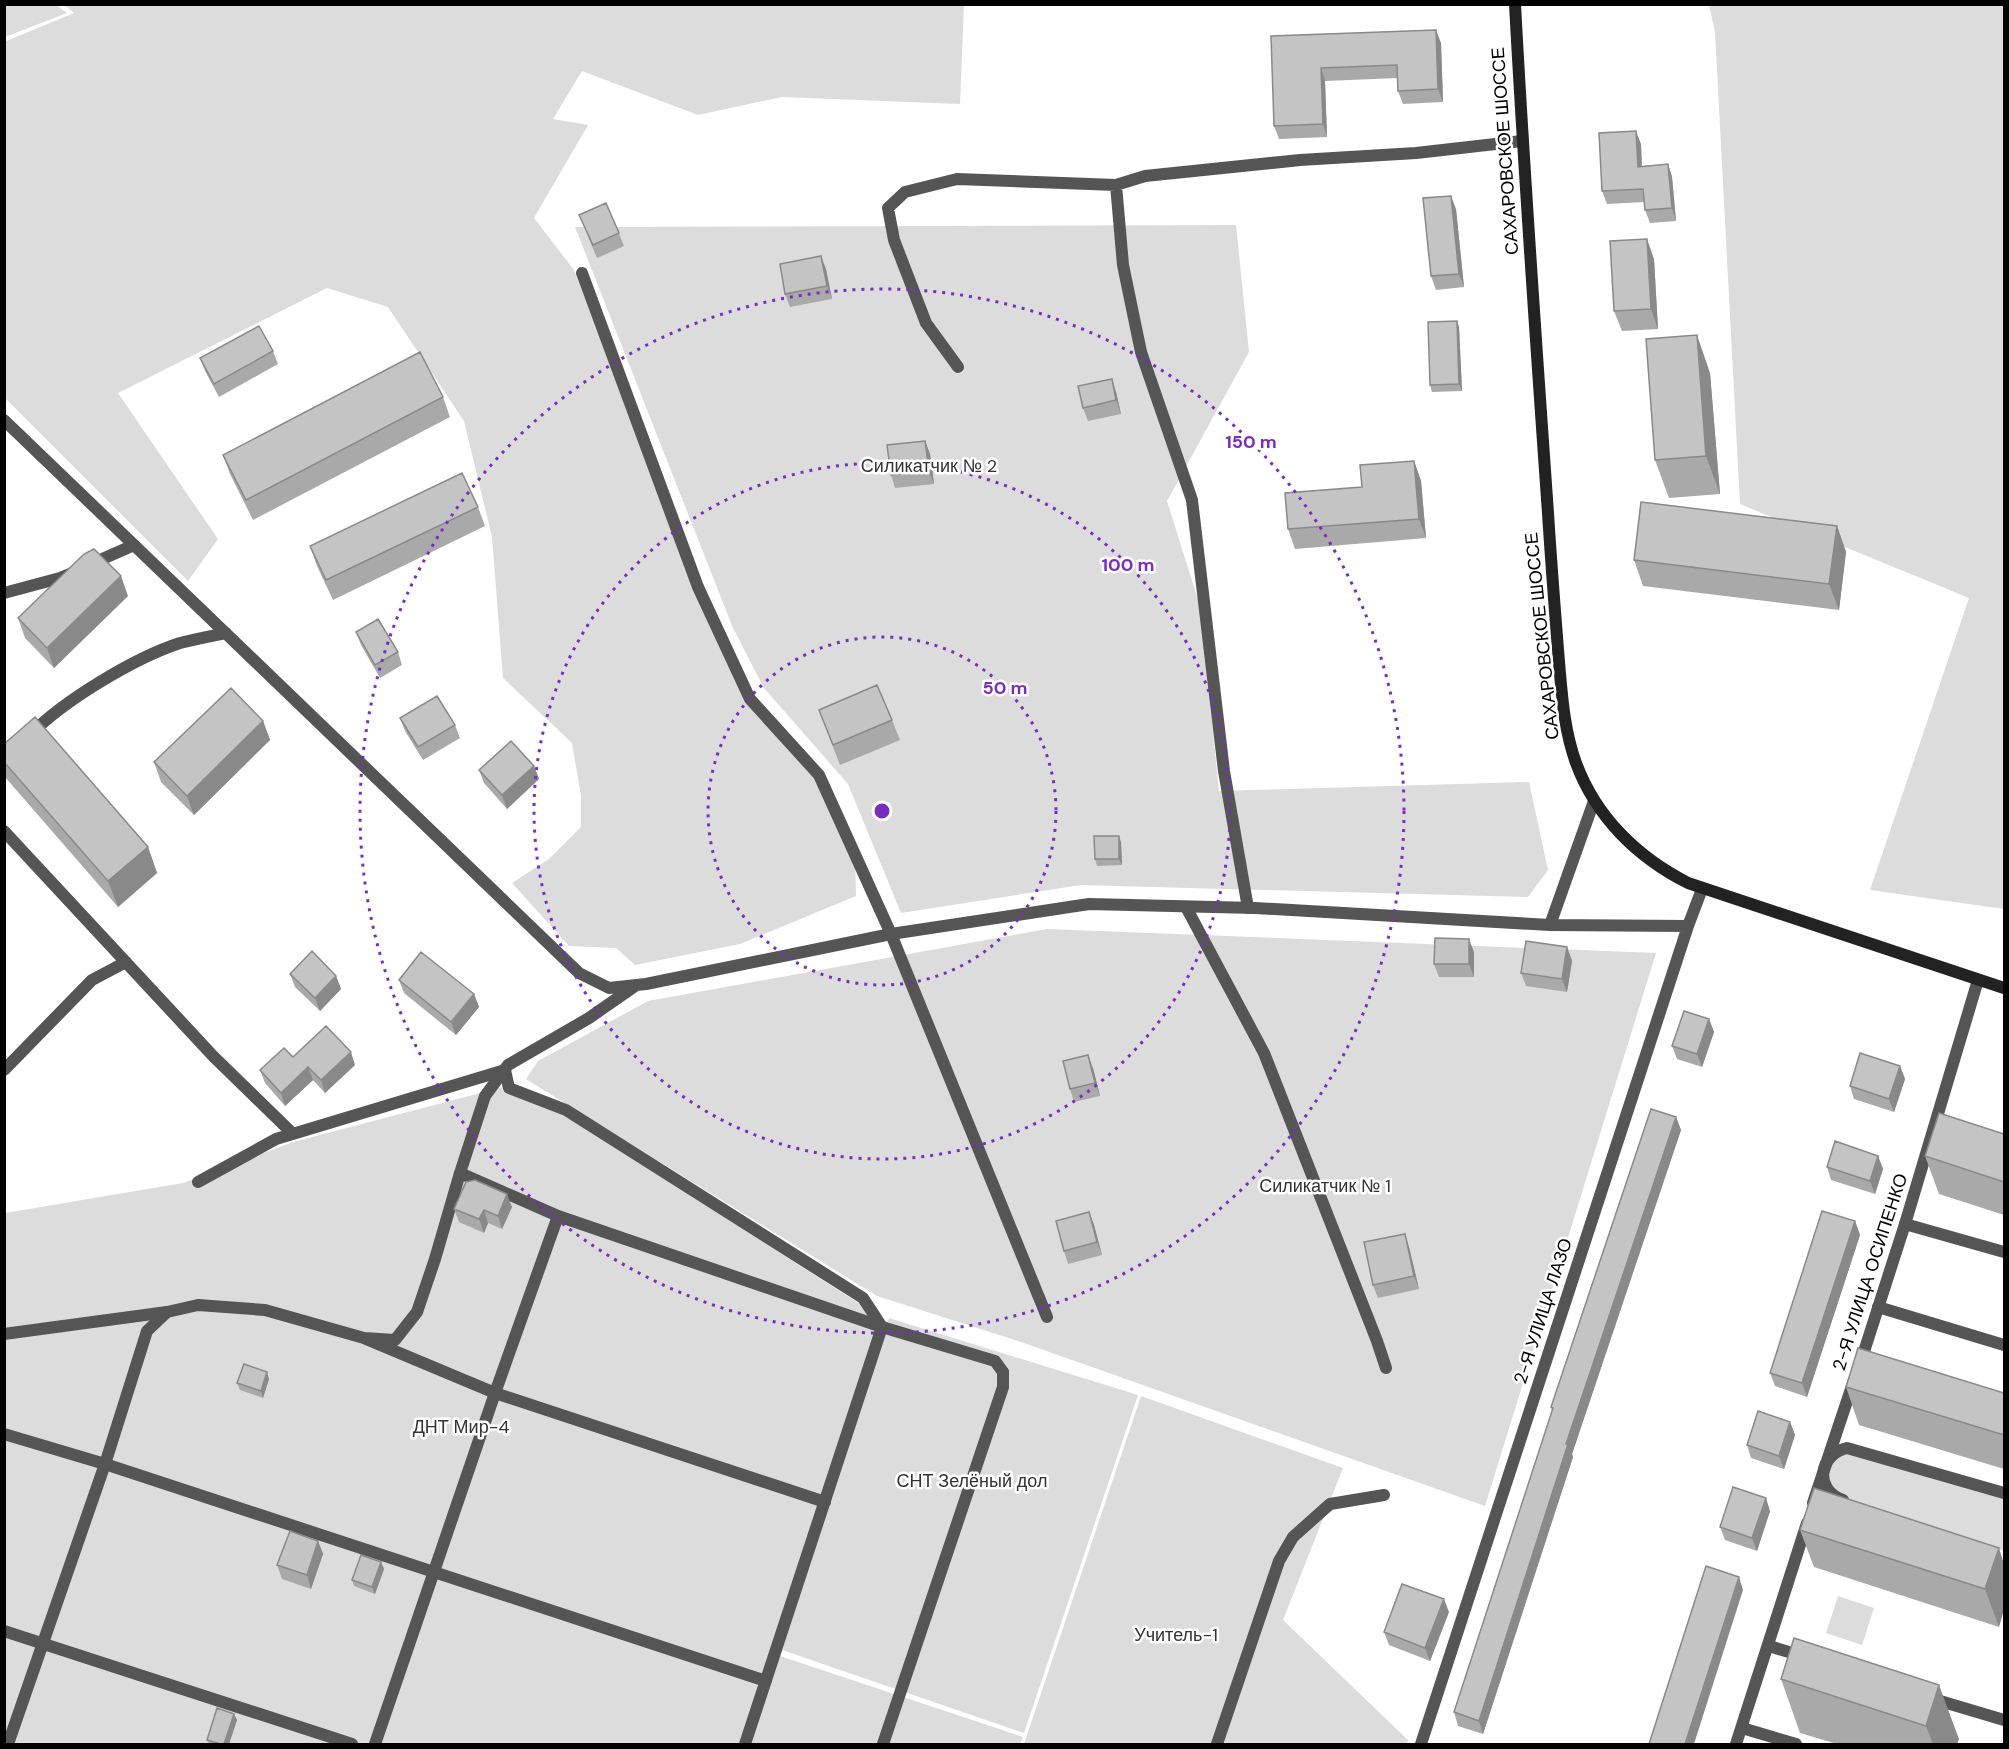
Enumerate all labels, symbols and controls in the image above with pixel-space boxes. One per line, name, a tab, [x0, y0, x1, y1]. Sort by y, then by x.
street label: САХАРОВСКОЕ ШОССЕ	[1486, 46, 1524, 256]
text: 150 m	[1225, 430, 1277, 454]
park label: Силикатчик № 2	[861, 454, 997, 478]
street label: САХАРОВСКОЕ ШОССЕ	[1519, 531, 1565, 741]
text: 100 m	[1101, 553, 1155, 577]
text: 50 m	[982, 676, 1028, 700]
centre of rings	[872, 801, 892, 821]
street label: 2-Я УЛИЦА ОСИПЕНКО	[1827, 1170, 1913, 1374]
park label: Силикатчик № 1	[1259, 1174, 1391, 1198]
street label: 2-Я УЛИЦА ЛАЗО	[1508, 1235, 1578, 1387]
park label: ДНТ Мир-4	[413, 1415, 509, 1439]
park label: СНТ Зелёный дол	[897, 1469, 1047, 1493]
park label: Учитель-1	[1134, 1623, 1218, 1647]

